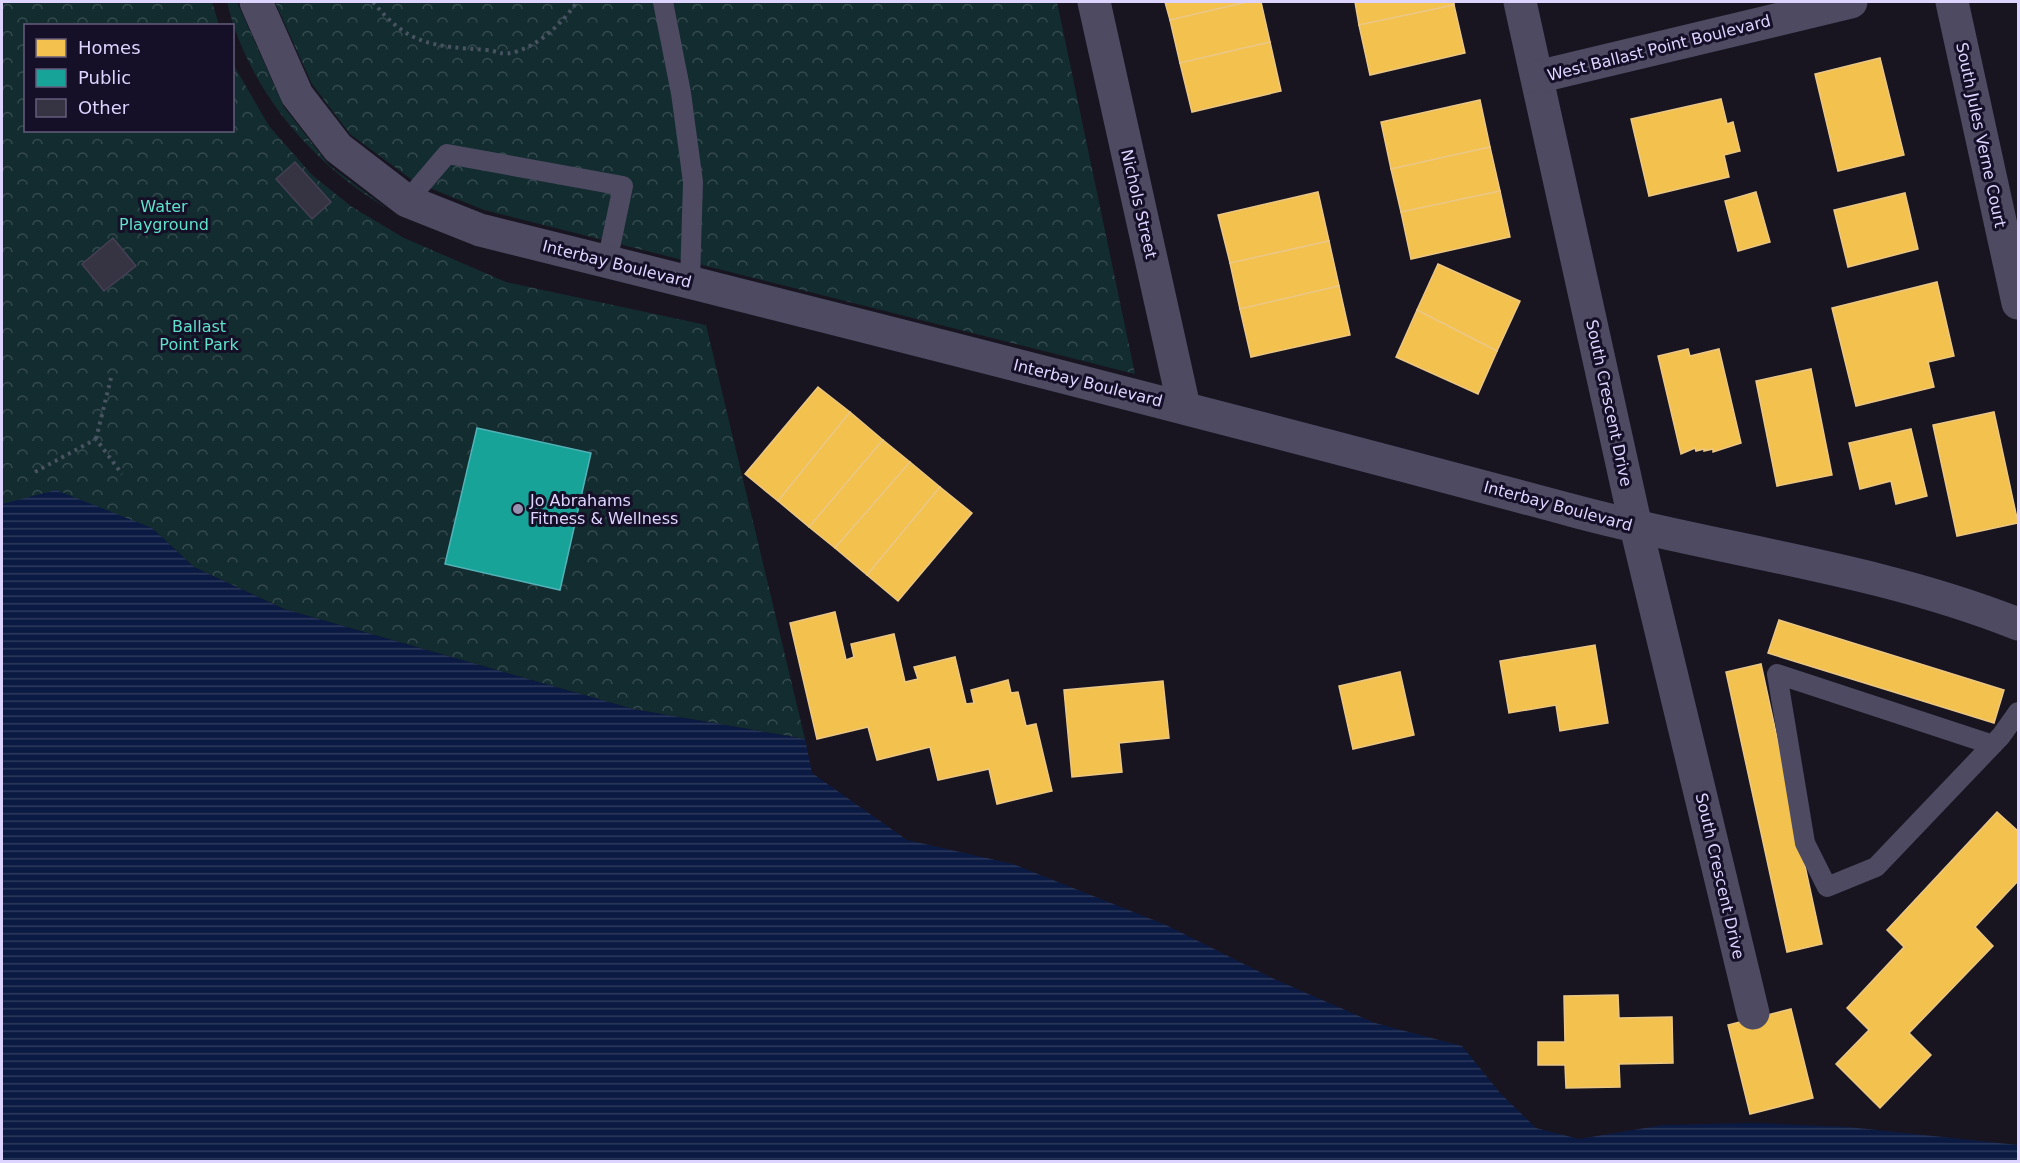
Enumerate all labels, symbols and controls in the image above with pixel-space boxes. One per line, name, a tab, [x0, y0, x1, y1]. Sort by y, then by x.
street label: West Ballast Point Boulevard	[1545, 11, 1773, 85]
legend	[24, 24, 234, 132]
text: Homes	[78, 37, 141, 58]
street label: South Jules Verne Court	[1952, 41, 2010, 229]
text: Public	[78, 67, 131, 88]
text: Other	[78, 97, 130, 118]
street label: Nichols Street	[1117, 147, 1161, 261]
park label: Water Playground	[119, 197, 209, 234]
street label: Interbay Boulevard	[540, 236, 694, 292]
park label: Ballast Point Park	[159, 317, 239, 354]
street label: South Crescent Drive	[1582, 318, 1636, 488]
street label: Interbay Boulevard	[1011, 355, 1165, 411]
street label: Interbay Boulevard	[1482, 477, 1634, 535]
place label: Jo Abrahams Fitness & Wellness	[529, 491, 678, 528]
marker: Jo Abrahams Fitness & Wellness	[511, 502, 525, 516]
street label: South Crescent Drive	[1692, 791, 1748, 961]

